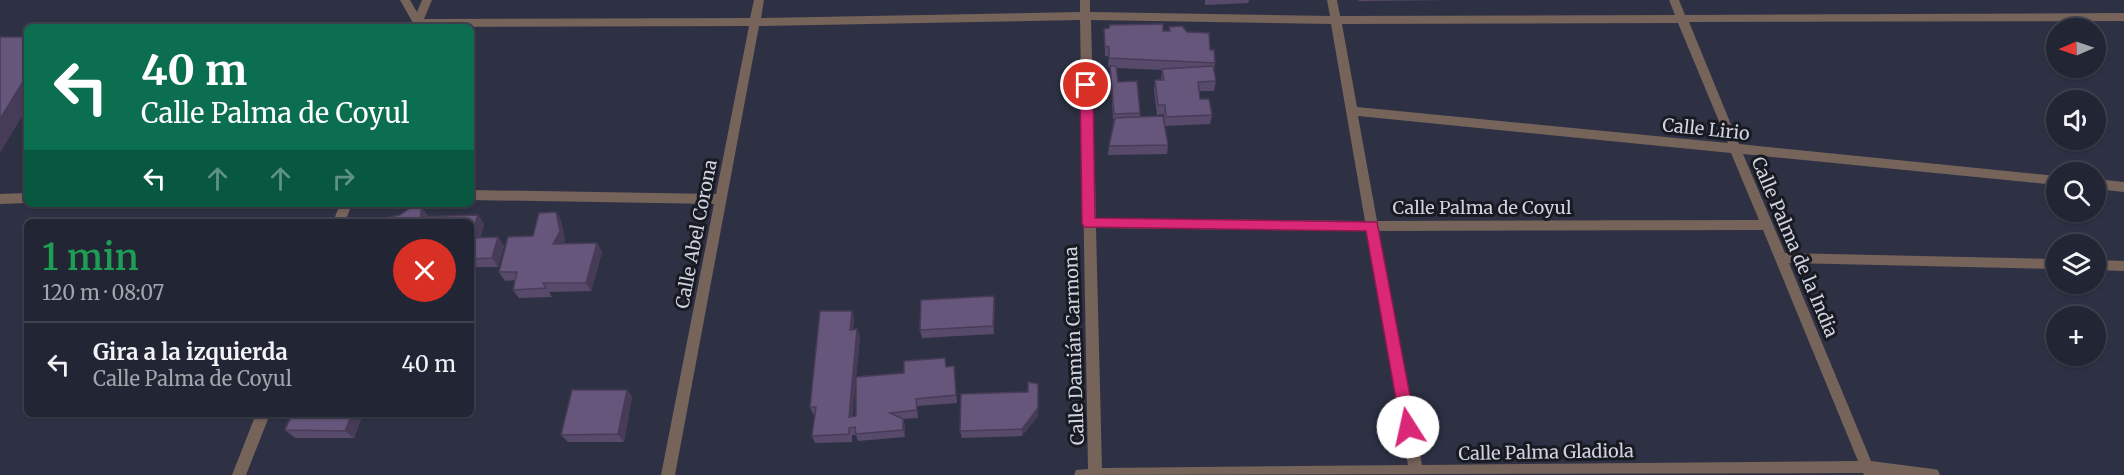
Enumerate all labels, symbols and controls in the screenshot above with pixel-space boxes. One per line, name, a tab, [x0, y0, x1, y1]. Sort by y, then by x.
north arrow	[2046, 18, 2106, 78]
map controls	[2046, 18, 2106, 366]
text: 40 m	[141, 44, 247, 96]
icon: left	[42, 48, 120, 126]
pin	[1060, 59, 1111, 110]
icon: arrive	[1069, 68, 1102, 101]
button: sound	[2046, 90, 2106, 150]
text: Calle Palma de Coyul	[141, 96, 409, 130]
street label: Calle Lirio	[1661, 113, 1751, 145]
street label: Calle Palma de la India	[1747, 153, 1844, 341]
street label: Calle Abel Corona	[670, 157, 722, 310]
icon: left	[138, 162, 171, 195]
icon: ahead	[201, 162, 234, 195]
icon: ahead	[264, 162, 297, 195]
icon: right	[327, 162, 360, 195]
button: search	[2046, 162, 2106, 222]
street label: Calle Palma de Coyul	[1393, 196, 1572, 219]
button: layers	[2046, 234, 2106, 294]
text: 1 min	[42, 235, 139, 280]
button: close	[393, 239, 456, 302]
street label: Calle Damián Carmona	[1059, 246, 1089, 446]
text: 120 m · 08:07	[42, 280, 164, 305]
button: +	[2046, 306, 2106, 366]
text: Gira a la izquierda	[93, 338, 288, 366]
icon: left	[42, 348, 75, 381]
text: 40 m	[401, 350, 456, 378]
text: Calle Palma de Coyul	[93, 366, 292, 391]
position arrow	[1376, 395, 1440, 459]
street label: Calle Palma Gladiola	[1458, 439, 1634, 465]

